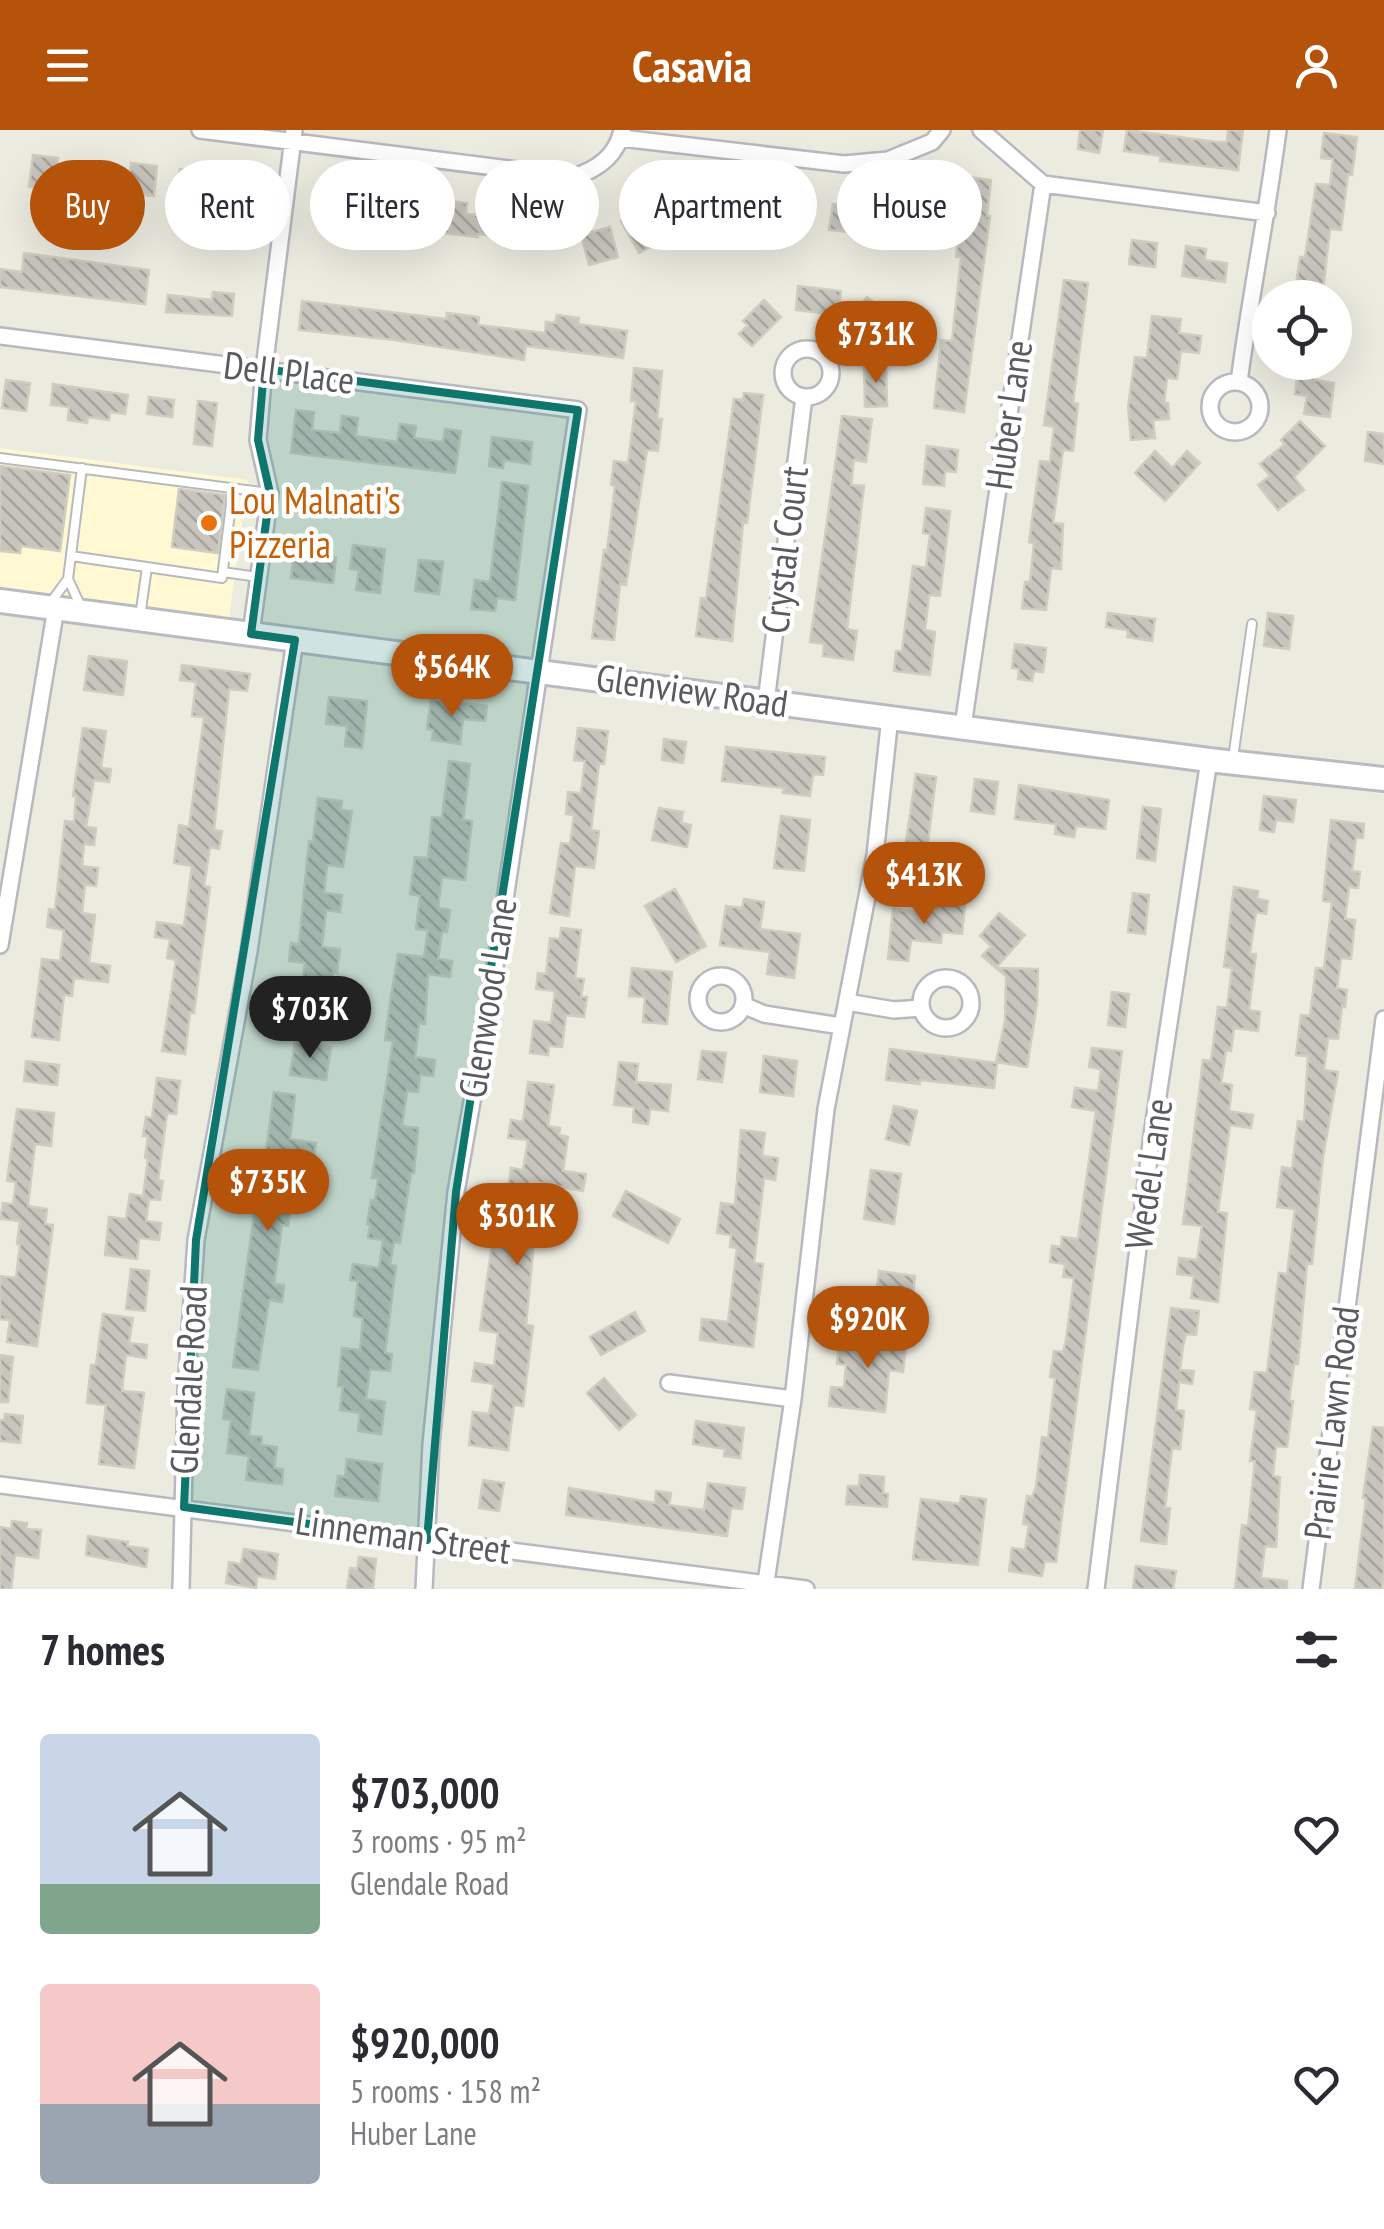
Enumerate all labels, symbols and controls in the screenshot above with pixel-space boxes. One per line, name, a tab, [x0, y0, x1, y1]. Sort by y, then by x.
text: Casavia	[632, 36, 752, 94]
icon: menu	[40, 38, 95, 93]
icon: person	[1289, 38, 1344, 93]
chip: Buy	[30, 160, 145, 250]
chip: Rent	[165, 160, 290, 250]
chip: Filters	[310, 160, 455, 250]
chip: New	[475, 160, 599, 250]
chip: Apartment	[619, 160, 817, 250]
chip: House	[837, 160, 982, 250]
map controls	[1252, 280, 1352, 380]
button: locate	[1252, 280, 1352, 380]
pin: $731K	[806, 301, 946, 386]
text: $731K	[837, 312, 915, 354]
street label: Huber Lane	[973, 337, 1042, 493]
street label: Dell Place	[221, 339, 357, 404]
street label: Crystal Court	[749, 463, 818, 636]
place label: Lou Malnati's Pizzeria	[229, 475, 401, 568]
marker: Lou Malnati's Pizzeria	[198, 512, 220, 534]
pin: $564K	[382, 634, 522, 719]
text: $564K	[413, 645, 491, 687]
street label: Glenview Road	[593, 652, 791, 727]
pin: $413K	[854, 842, 994, 927]
text: $413K	[885, 853, 963, 895]
street label: Glenwood Lane	[447, 894, 527, 1101]
pin: $703K	[240, 976, 380, 1061]
text: $703K	[271, 987, 349, 1029]
street label: Wedel Lane	[1113, 1095, 1182, 1252]
pin: $735K	[198, 1149, 338, 1234]
text: $735K	[229, 1160, 307, 1202]
pin: $301K	[447, 1183, 587, 1268]
text: $301K	[478, 1194, 556, 1236]
street label: Glendale Road	[158, 1284, 217, 1476]
pin: $920K	[798, 1286, 938, 1371]
text: $920K	[829, 1297, 907, 1339]
street label: Prairie Lawn Road	[1292, 1303, 1369, 1542]
street label: Linneman Street	[293, 1495, 514, 1574]
text: 7 homes	[40, 1622, 165, 1677]
icon: filters	[1289, 1622, 1344, 1677]
text: $703,000	[350, 1765, 500, 1820]
icon: home	[120, 1774, 240, 1894]
icon: heart	[1289, 1807, 1344, 1862]
text: 3 rooms · 95 m²	[350, 1820, 527, 1862]
text: Glendale Road	[350, 1862, 509, 1904]
text: $920,000	[350, 2015, 500, 2070]
icon: home	[120, 2024, 240, 2144]
icon: heart	[1289, 2057, 1344, 2112]
text: 5 rooms · 158 m²	[350, 2070, 541, 2112]
text: Huber Lane	[350, 2112, 477, 2154]

